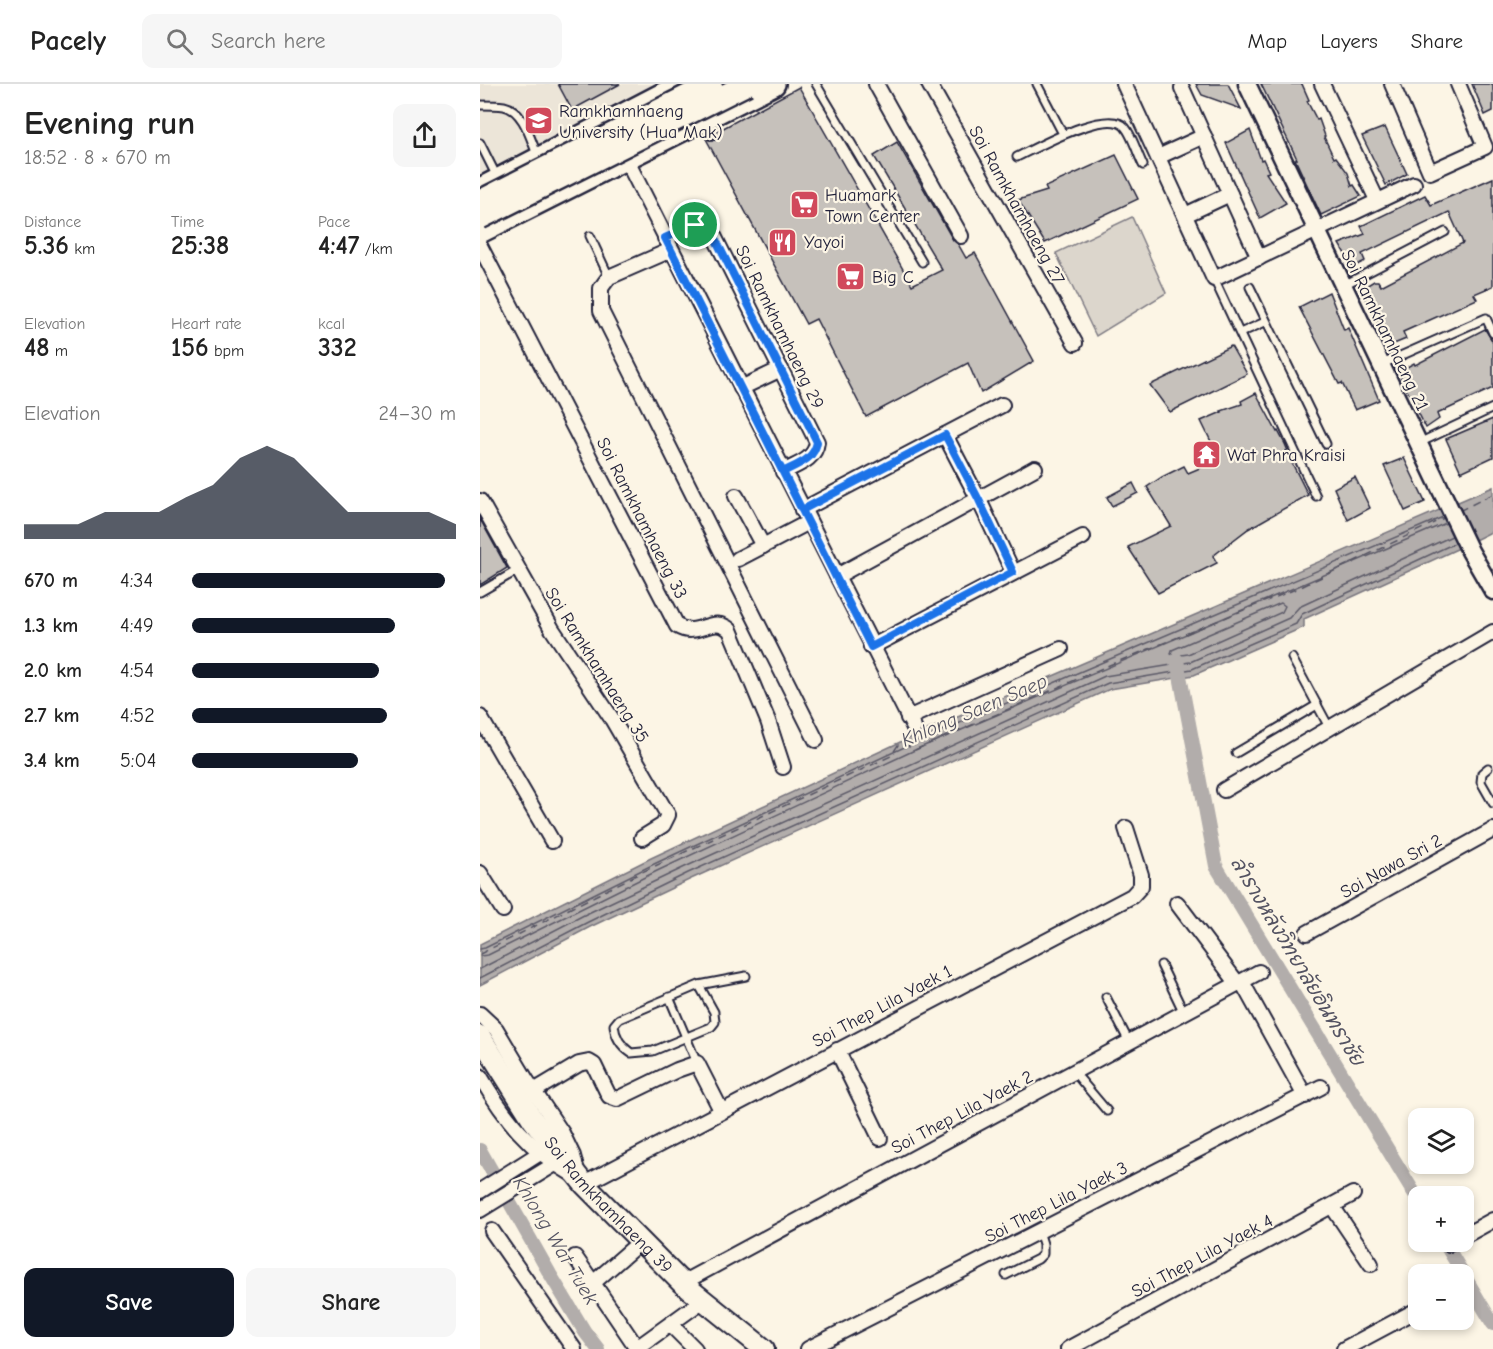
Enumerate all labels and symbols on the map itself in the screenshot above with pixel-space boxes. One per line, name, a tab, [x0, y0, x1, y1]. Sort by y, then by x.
place label: Ramkhamhaeng University (Hua Mak)	[559, 101, 723, 143]
school or university icon: Ramkhamhaeng University (Hua Mak)	[522, 105, 554, 137]
street label: Soi Ramkhamhaeng 27	[964, 122, 1069, 289]
place label: Huamark Town Center	[825, 185, 920, 227]
supermarket icon: Huamark Town Center	[788, 189, 820, 221]
pin	[669, 199, 720, 250]
restaurant icon: Yayoi	[767, 226, 799, 258]
place label: Yayoi	[804, 232, 844, 253]
street label: Soi Ramkhamhaeng 29	[731, 242, 828, 412]
street label: Soi Ramkhamhaeng 21	[1336, 246, 1433, 414]
supermarket icon: Big C	[835, 261, 867, 293]
place label: Big C	[872, 267, 914, 288]
street label: Soi Ramkhamhaeng 33	[592, 434, 691, 602]
temple icon: Wat Phra Kraisi	[1190, 439, 1222, 471]
place label: Wat Phra Kraisi	[1227, 445, 1346, 466]
street label: Soi Ramkhamhaeng 35	[540, 584, 653, 747]
water label: Khlong Saen Saep	[898, 669, 1051, 752]
street label: Soi Nawa Sri 2	[1337, 830, 1446, 903]
water label: ลำรางหลังวิทยาลัยอินทราชัย	[1226, 852, 1371, 1072]
street label: Soi Thep Lila Yaek 1	[809, 961, 956, 1052]
street label: Soi Thep Lila Yaek 2	[888, 1066, 1037, 1159]
street label: Soi Ramkhamhaeng 39	[539, 1133, 676, 1278]
street label: Soi Thep Lila Yaek 3	[981, 1157, 1131, 1247]
water label: Khlong Wat Tuek	[508, 1172, 603, 1309]
street label: Soi Thep Lila Yaek 4	[1128, 1210, 1276, 1303]

